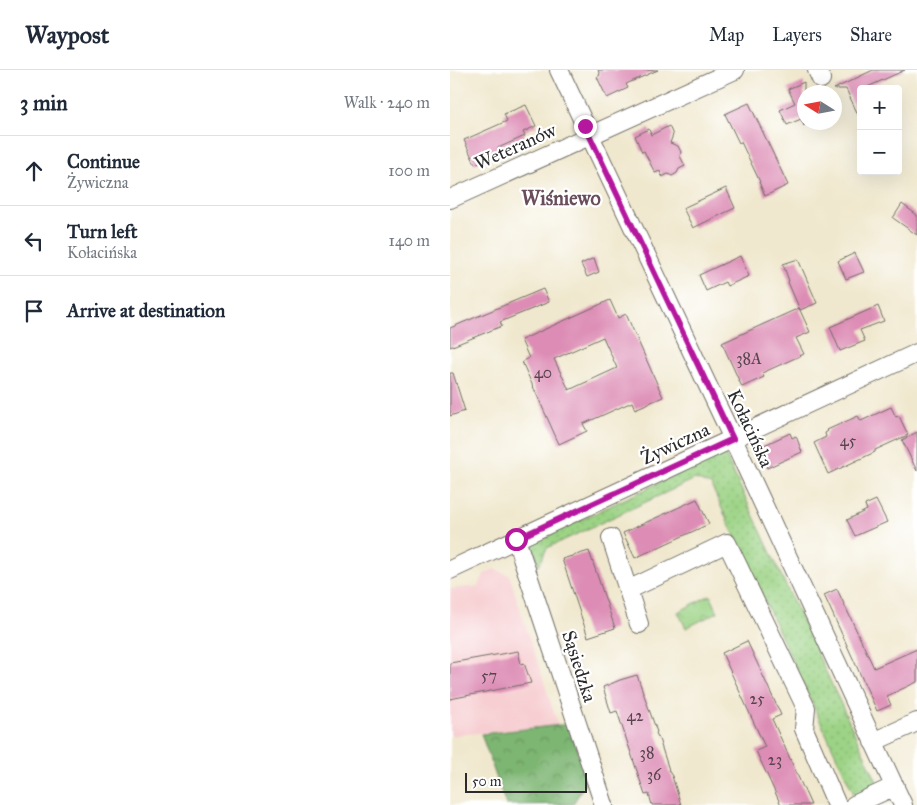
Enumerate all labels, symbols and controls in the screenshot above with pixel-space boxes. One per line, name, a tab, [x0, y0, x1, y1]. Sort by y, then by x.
text: Waypost	[25, 20, 109, 50]
text: Map	[709, 24, 744, 46]
text: Layers	[772, 24, 822, 46]
text: Share	[850, 24, 892, 46]
north arrow	[797, 85, 842, 130]
map controls	[857, 85, 902, 175]
button: +	[857, 85, 902, 130]
text: 3 min	[20, 90, 68, 116]
text: Walk · 240 m	[344, 93, 430, 112]
route end	[574, 115, 597, 138]
street label: Weteranów	[471, 118, 560, 175]
button: −	[857, 130, 902, 175]
text: Continue	[67, 150, 140, 173]
icon: ahead	[20, 157, 48, 185]
text: 100 m	[388, 161, 430, 180]
text: Żywiczna	[67, 173, 129, 192]
district label: Wiśniewo	[521, 186, 601, 210]
text: Turn left	[67, 220, 137, 243]
icon: left	[20, 227, 48, 255]
text: 140 m	[389, 231, 430, 250]
text: Kołacińska	[67, 243, 137, 262]
icon: arrive	[20, 297, 48, 325]
text: Arrive at destination	[67, 299, 225, 322]
house number: 38A	[736, 349, 762, 368]
house number: 40	[534, 363, 552, 382]
street label: Kołacińska	[723, 386, 779, 472]
street label: Żywiczna	[637, 417, 714, 469]
house number: 45	[840, 431, 857, 450]
route start	[505, 528, 528, 551]
street label: Sąsiedzka	[557, 627, 602, 706]
house number: 57	[481, 666, 497, 685]
house number: 25	[749, 689, 765, 708]
house number: 42	[627, 706, 644, 725]
house number: 38	[640, 743, 654, 762]
house number: 23	[768, 750, 782, 769]
house number: 36	[647, 765, 662, 784]
scale bar	[465, 770, 588, 793]
text: 50 m	[472, 773, 501, 790]

